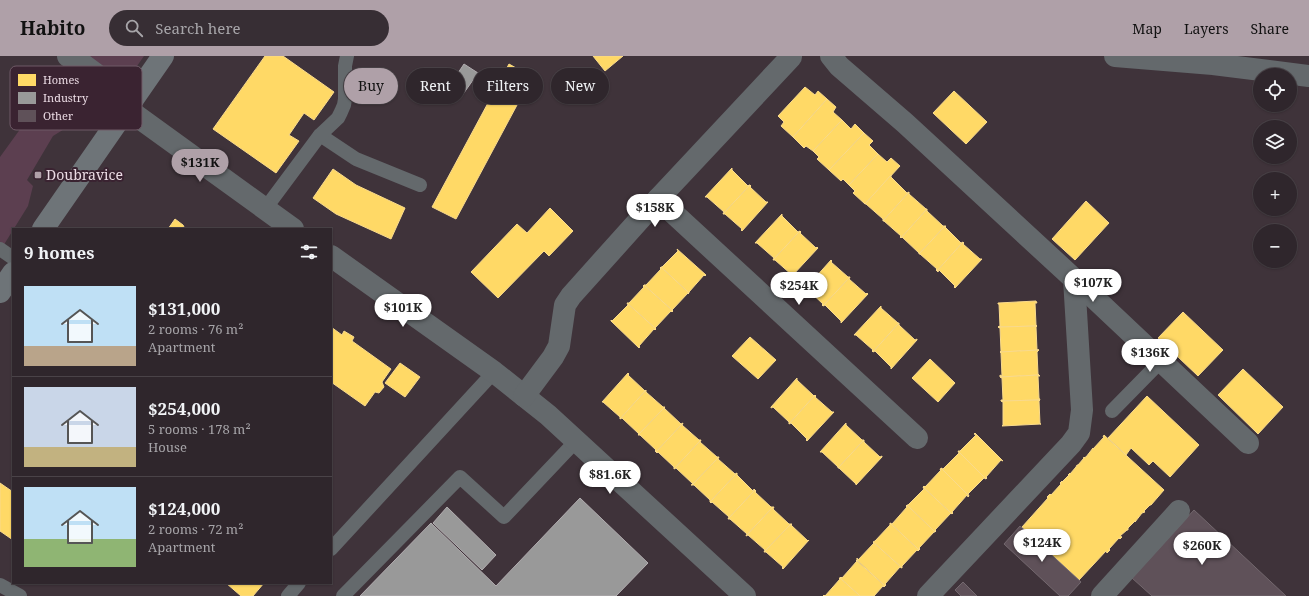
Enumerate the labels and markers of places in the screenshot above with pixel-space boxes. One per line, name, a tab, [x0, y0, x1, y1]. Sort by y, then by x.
pin: $131K	[172, 149, 228, 183]
place label: Doubravice	[46, 165, 123, 184]
marker: Doubravice	[33, 170, 43, 180]
pin: $158K	[627, 194, 683, 228]
pin: $107K	[1065, 269, 1121, 303]
pin: $254K	[771, 272, 827, 306]
pin: $101K	[375, 294, 431, 328]
pin: $136K	[1122, 339, 1178, 373]
pin: $81.6K	[577, 461, 643, 495]
pin: $124K	[1014, 529, 1070, 563]
pin: $260K	[1174, 532, 1230, 566]

